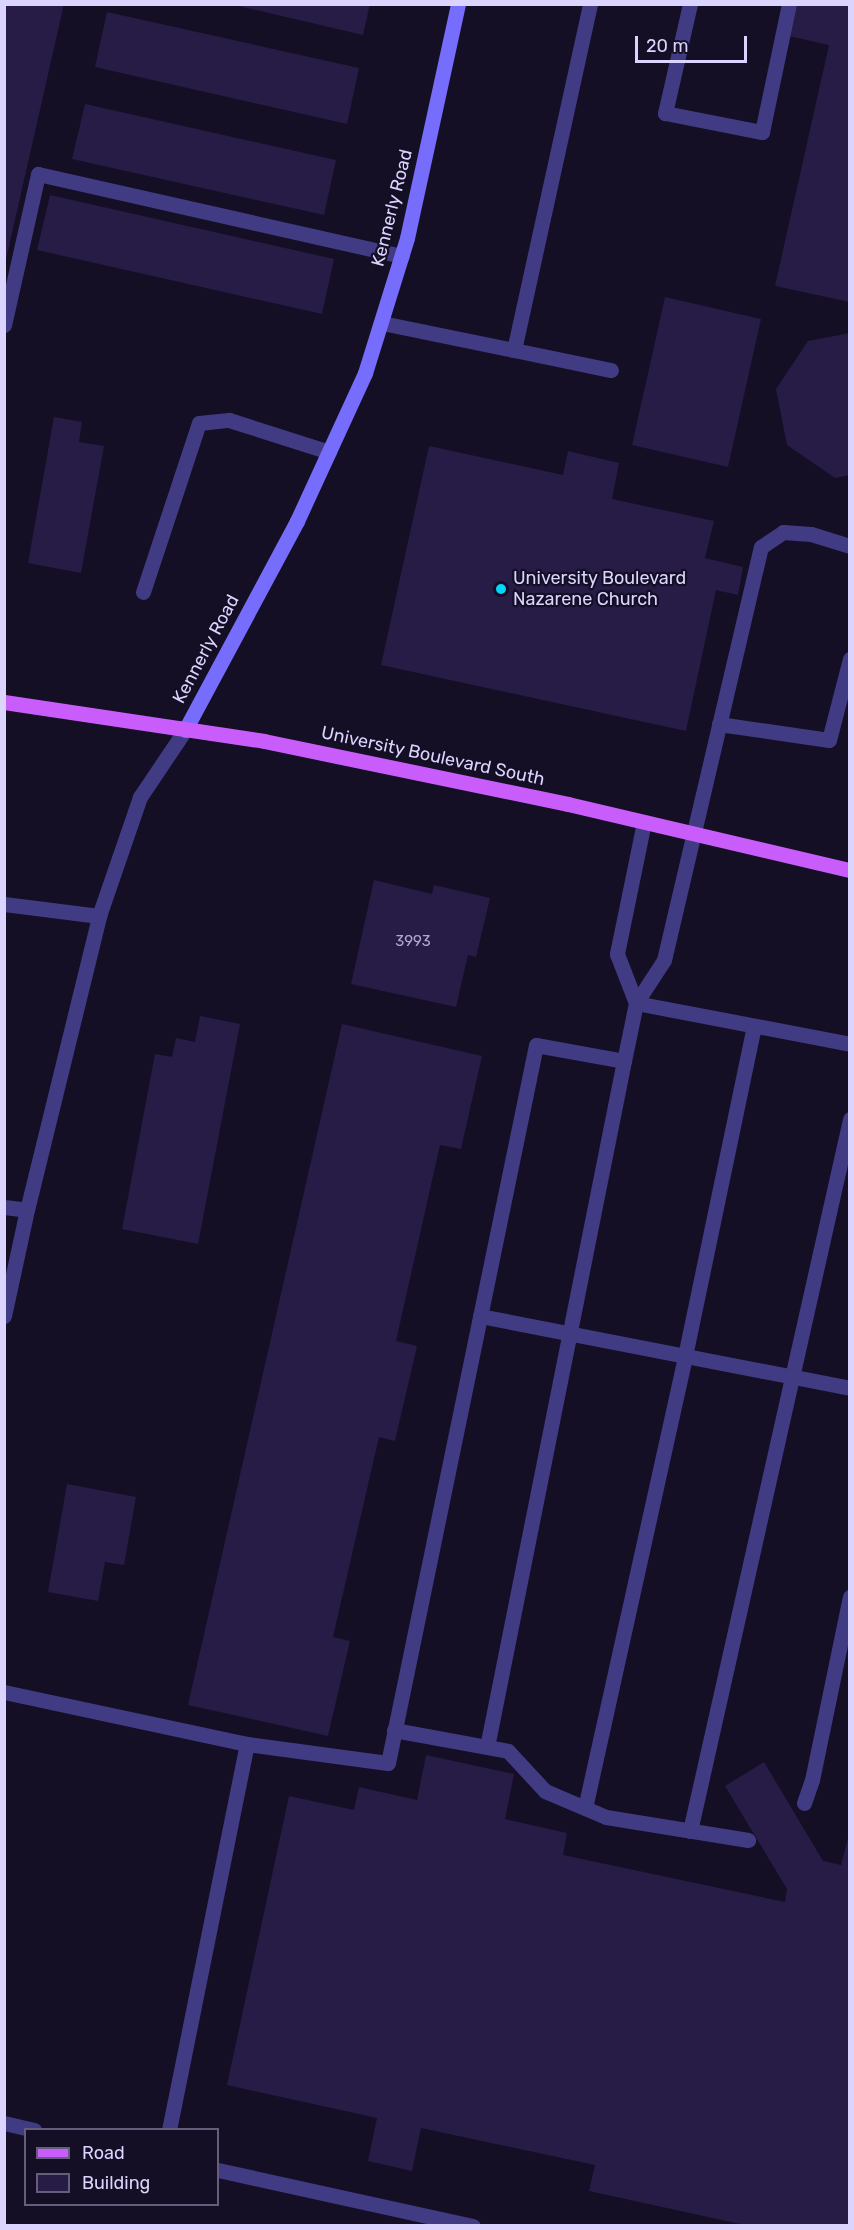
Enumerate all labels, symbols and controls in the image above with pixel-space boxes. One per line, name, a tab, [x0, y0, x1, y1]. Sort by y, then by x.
scale bar	[638, 24, 750, 62]
text: 20 m	[646, 35, 688, 57]
street label: Kennerly Road	[367, 147, 417, 269]
place label: University Boulevard Nazarene Church	[513, 568, 687, 610]
marker: University Boulevard Nazarene Church	[494, 582, 508, 596]
street label: Kennerly Road	[168, 591, 244, 707]
street label: University Boulevard South	[319, 722, 547, 790]
house number: 3993	[395, 933, 431, 951]
legend	[24, 2128, 219, 2206]
text: Road	[82, 2142, 125, 2164]
text: Building	[82, 2172, 150, 2194]

